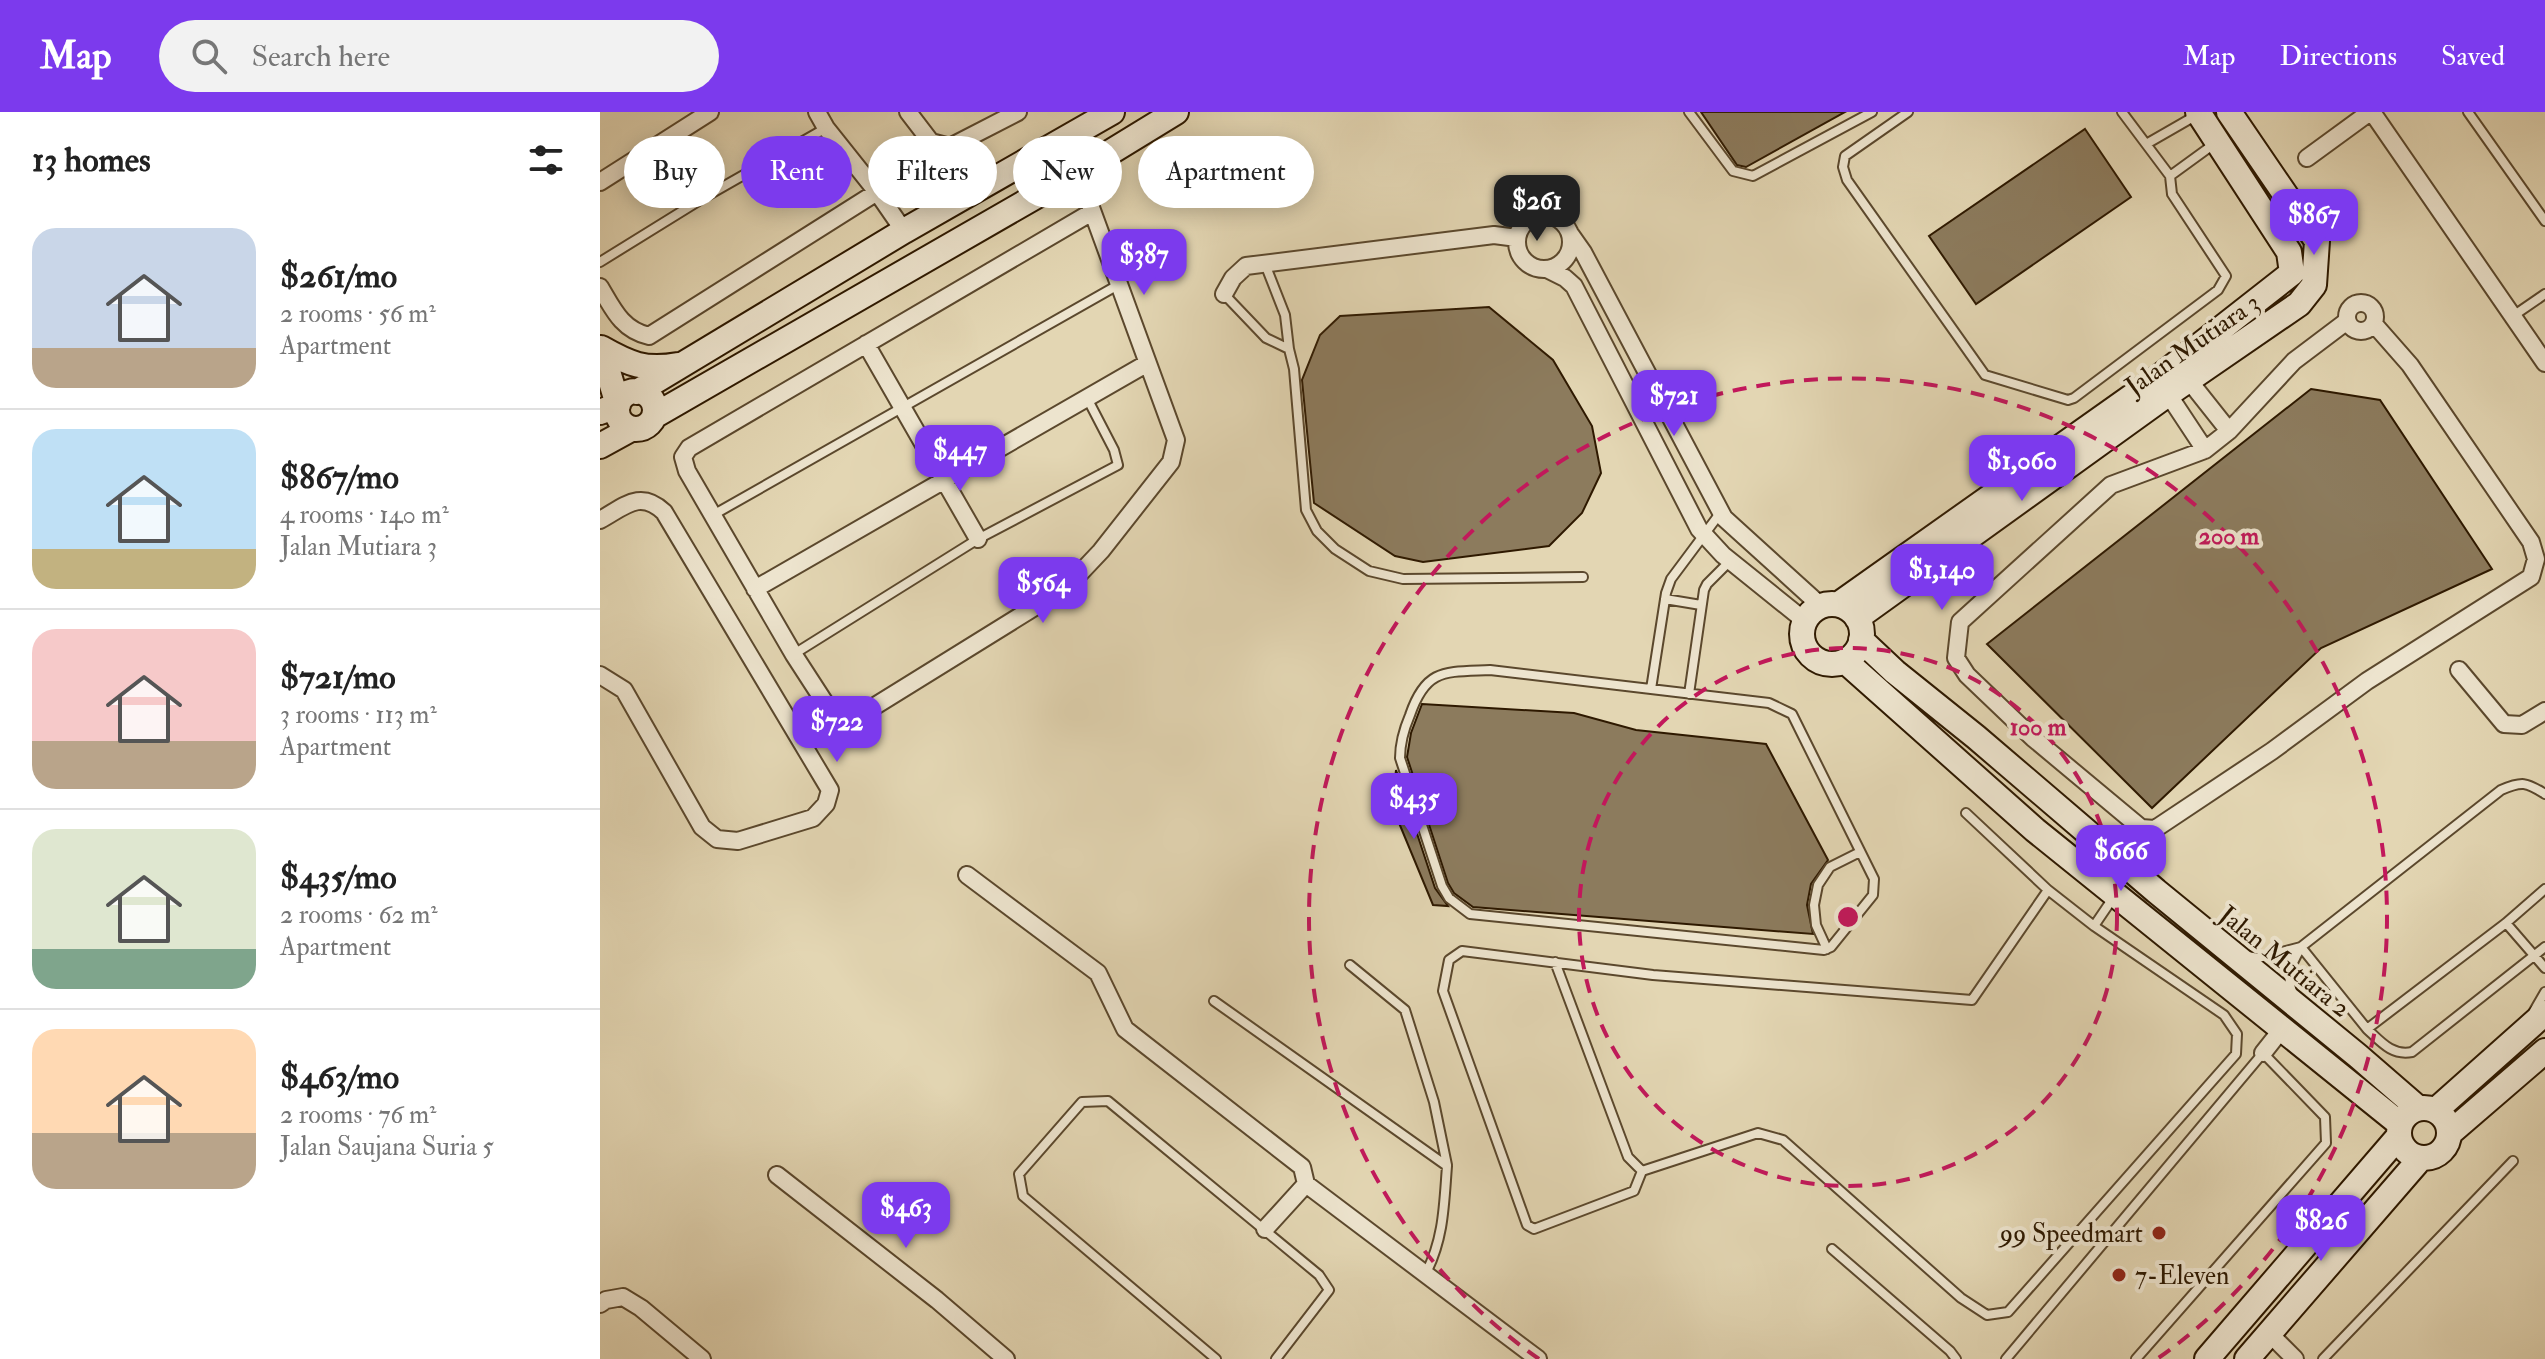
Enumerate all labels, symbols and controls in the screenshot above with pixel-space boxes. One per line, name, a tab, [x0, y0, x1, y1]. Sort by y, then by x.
search box	[159, 20, 719, 92]
text: Map	[40, 32, 111, 80]
icon: search	[187, 34, 231, 78]
text: Search here	[251, 38, 390, 75]
text: Map	[2183, 39, 2236, 74]
text: Directions	[2280, 39, 2397, 74]
text: Saved	[2441, 39, 2505, 74]
chip: Buy	[624, 136, 725, 208]
chip: Rent	[741, 136, 852, 208]
chip: Filters	[868, 136, 997, 208]
chip: New	[1013, 136, 1122, 208]
chip: Apartment	[1138, 136, 1314, 208]
icon: filters	[524, 138, 568, 182]
text: 13 homes	[32, 139, 151, 182]
pin: $261	[1490, 175, 1584, 243]
text: $261	[1512, 185, 1562, 217]
pin: $867	[2267, 189, 2361, 257]
text: $867	[2288, 199, 2340, 231]
pin: $387	[1097, 229, 1191, 297]
text: $387	[1120, 239, 1168, 271]
text: $261/mo	[280, 255, 397, 298]
icon: home	[96, 260, 192, 356]
street label: Jalan Mutiara 3	[2118, 287, 2266, 403]
text: 2 rooms · 56 m²	[280, 298, 436, 330]
text: Apartment	[280, 330, 391, 362]
pin: $721	[1627, 370, 1721, 438]
text: $721	[1649, 380, 1699, 412]
pin: $447	[913, 425, 1007, 493]
text: $447	[933, 435, 987, 467]
pin: $1,060	[1957, 435, 2087, 503]
text: $1,060	[1987, 445, 2057, 477]
text: $867/mo	[280, 456, 399, 499]
icon: home	[96, 461, 192, 557]
text: 4 rooms · 140 m²	[280, 499, 449, 531]
text: 200 m	[2199, 521, 2260, 552]
text: Jalan Mutiara 3	[280, 531, 437, 563]
pin: $1,140	[1877, 544, 2007, 612]
text: $1,140	[1909, 554, 1975, 586]
pin: $564	[996, 557, 1090, 625]
text: $564	[1016, 567, 1070, 599]
text: $721/mo	[280, 656, 396, 699]
icon: home	[96, 661, 192, 757]
pin: $722	[790, 696, 884, 764]
text: 3 rooms · 113 m²	[280, 699, 437, 731]
text: $722	[810, 706, 864, 738]
text: 100 m	[2010, 712, 2067, 743]
text: Apartment	[280, 731, 391, 763]
pin: $435	[1367, 773, 1461, 841]
text: $435	[1389, 783, 1439, 815]
pin: $666	[2074, 825, 2168, 893]
text: $666	[2094, 835, 2148, 867]
text: $435/mo	[280, 856, 397, 899]
icon: home	[96, 861, 192, 957]
street label: Jalan Mutiara 2	[2211, 898, 2357, 1025]
text: 2 rooms · 62 m²	[280, 899, 438, 931]
centre of rings	[1834, 903, 1862, 931]
text: Apartment	[280, 931, 391, 963]
text: $463/mo	[280, 1056, 399, 1099]
icon: home	[96, 1061, 192, 1157]
text: 2 rooms · 76 m²	[280, 1099, 436, 1131]
text: Jalan Saujana Suria 5	[280, 1131, 494, 1163]
pin: $463	[859, 1182, 953, 1250]
text: $463	[880, 1192, 932, 1224]
pin: $826	[2274, 1195, 2368, 1263]
text: $826	[2294, 1205, 2348, 1237]
place label: 99 Speedmart	[1998, 1218, 2143, 1251]
marker: 99 Speedmart	[2150, 1224, 2168, 1242]
place label: 7-Eleven	[2135, 1260, 2229, 1292]
marker: 7-Eleven	[2110, 1266, 2128, 1284]

